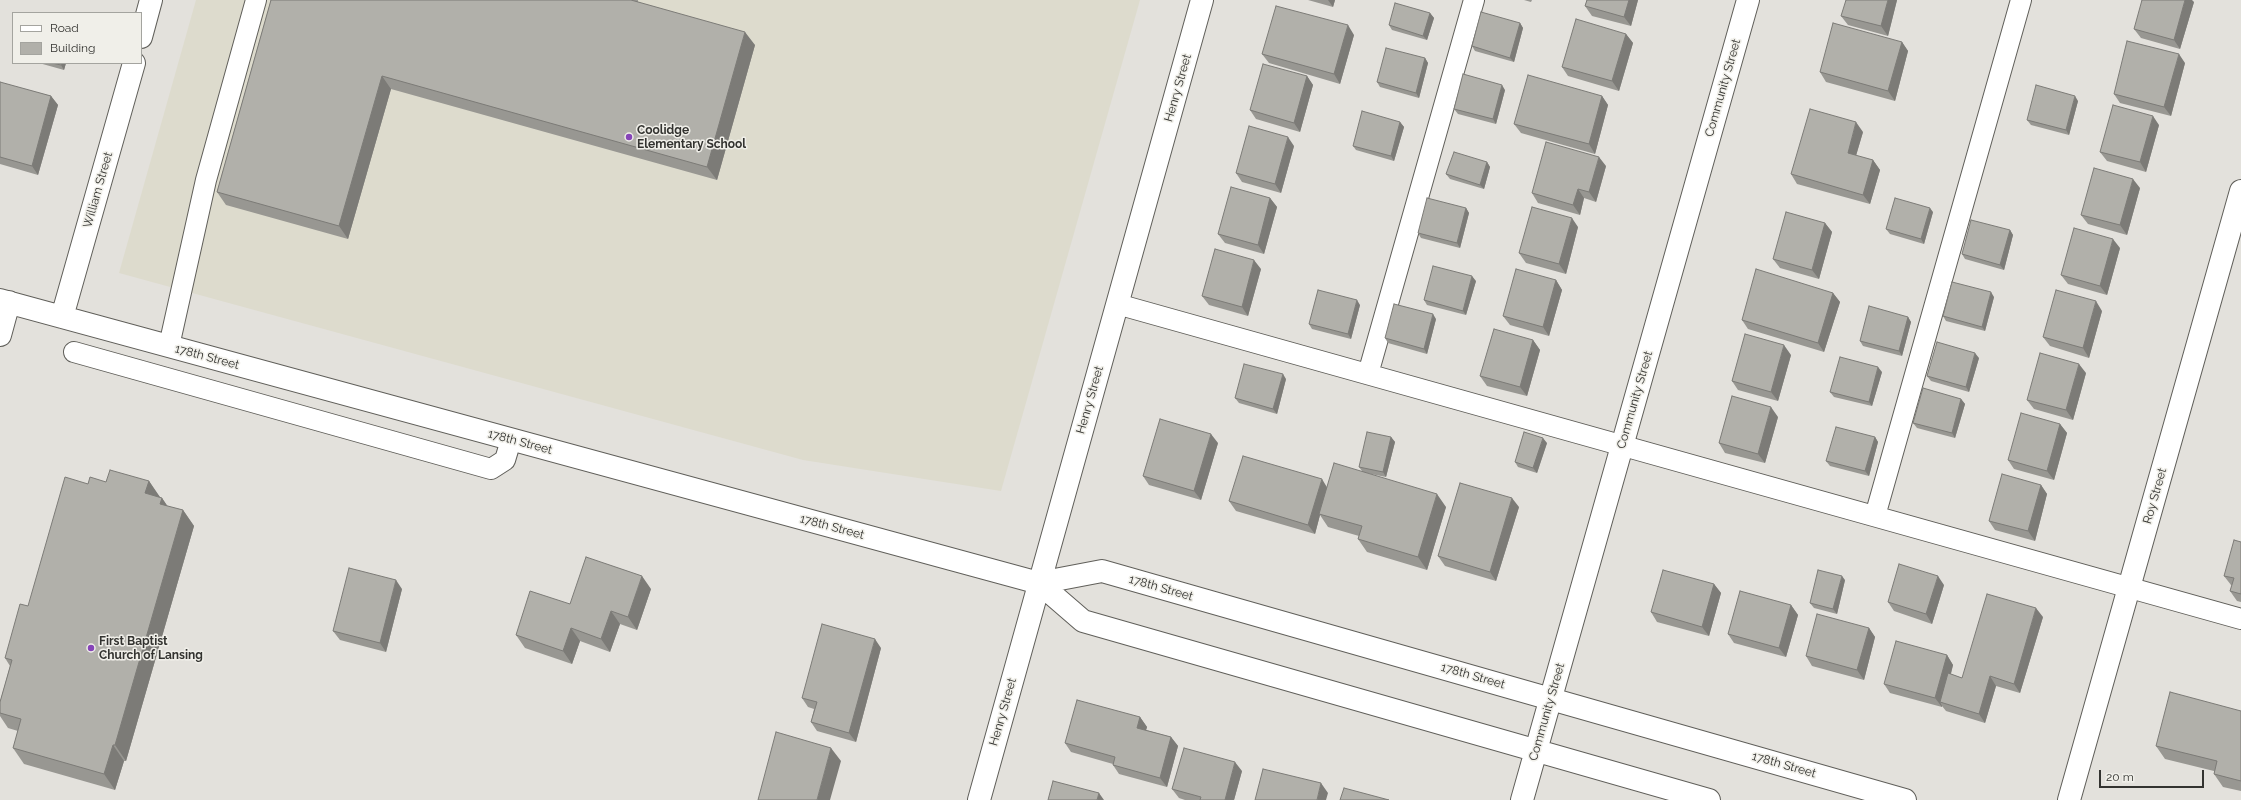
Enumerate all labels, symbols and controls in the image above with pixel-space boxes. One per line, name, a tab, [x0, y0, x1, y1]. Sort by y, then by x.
legend	[12, 12, 142, 64]
text: Road	[50, 21, 79, 35]
street label: Community Street	[1702, 37, 1744, 139]
text: Building	[50, 41, 96, 55]
street label: Henry Street	[1161, 52, 1195, 124]
place label: Coolidge Elementary School	[637, 123, 746, 151]
marker: Coolidge Elementary School	[624, 132, 634, 142]
street label: William Street	[80, 150, 116, 230]
street label: 178th Street	[173, 342, 241, 372]
street label: Community Street	[1614, 349, 1656, 451]
street label: Henry Street	[1073, 364, 1107, 436]
street label: 178th Street	[486, 427, 554, 457]
street label: Roy Street	[2140, 466, 2170, 526]
street label: 178th Street	[798, 512, 866, 542]
street label: 178th Street	[1127, 572, 1195, 604]
place label: First Baptist Church of Lansing	[99, 634, 203, 662]
marker: First Baptist Church of Lansing	[86, 643, 96, 653]
street label: 178th Street	[1439, 660, 1507, 692]
street label: Community Street	[1526, 661, 1568, 763]
street label: Henry Street	[986, 676, 1020, 748]
street label: 178th Street	[1750, 749, 1818, 781]
scale bar	[2101, 762, 2206, 788]
text: 20 m	[2106, 770, 2134, 784]

